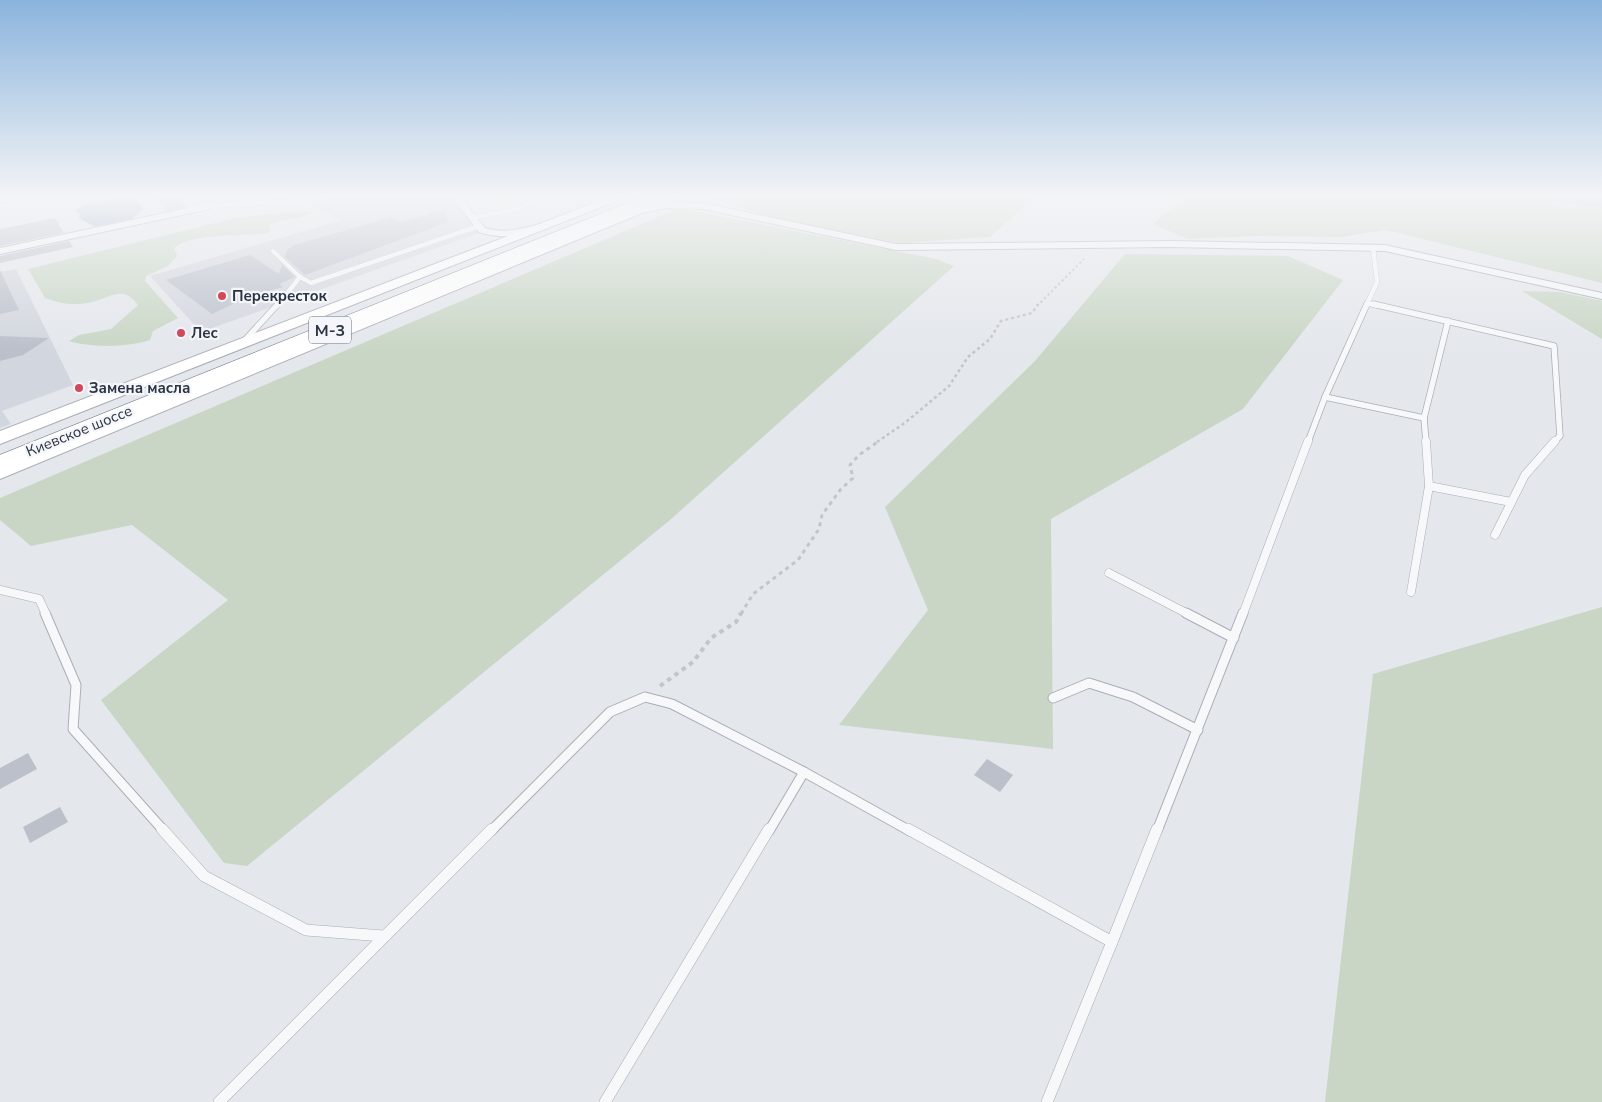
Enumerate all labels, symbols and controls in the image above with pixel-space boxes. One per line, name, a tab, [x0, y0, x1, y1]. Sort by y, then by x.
place label: Перекресток	[232, 286, 327, 306]
marker: Перекресток	[216, 290, 228, 302]
road number: М-3	[309, 316, 351, 344]
place label: Лес	[191, 323, 218, 343]
marker: Лес	[175, 327, 187, 339]
place label: Замена масла	[89, 378, 190, 398]
marker: Замена масла	[73, 382, 85, 394]
street label: Киевское шоссе	[23, 401, 135, 461]

